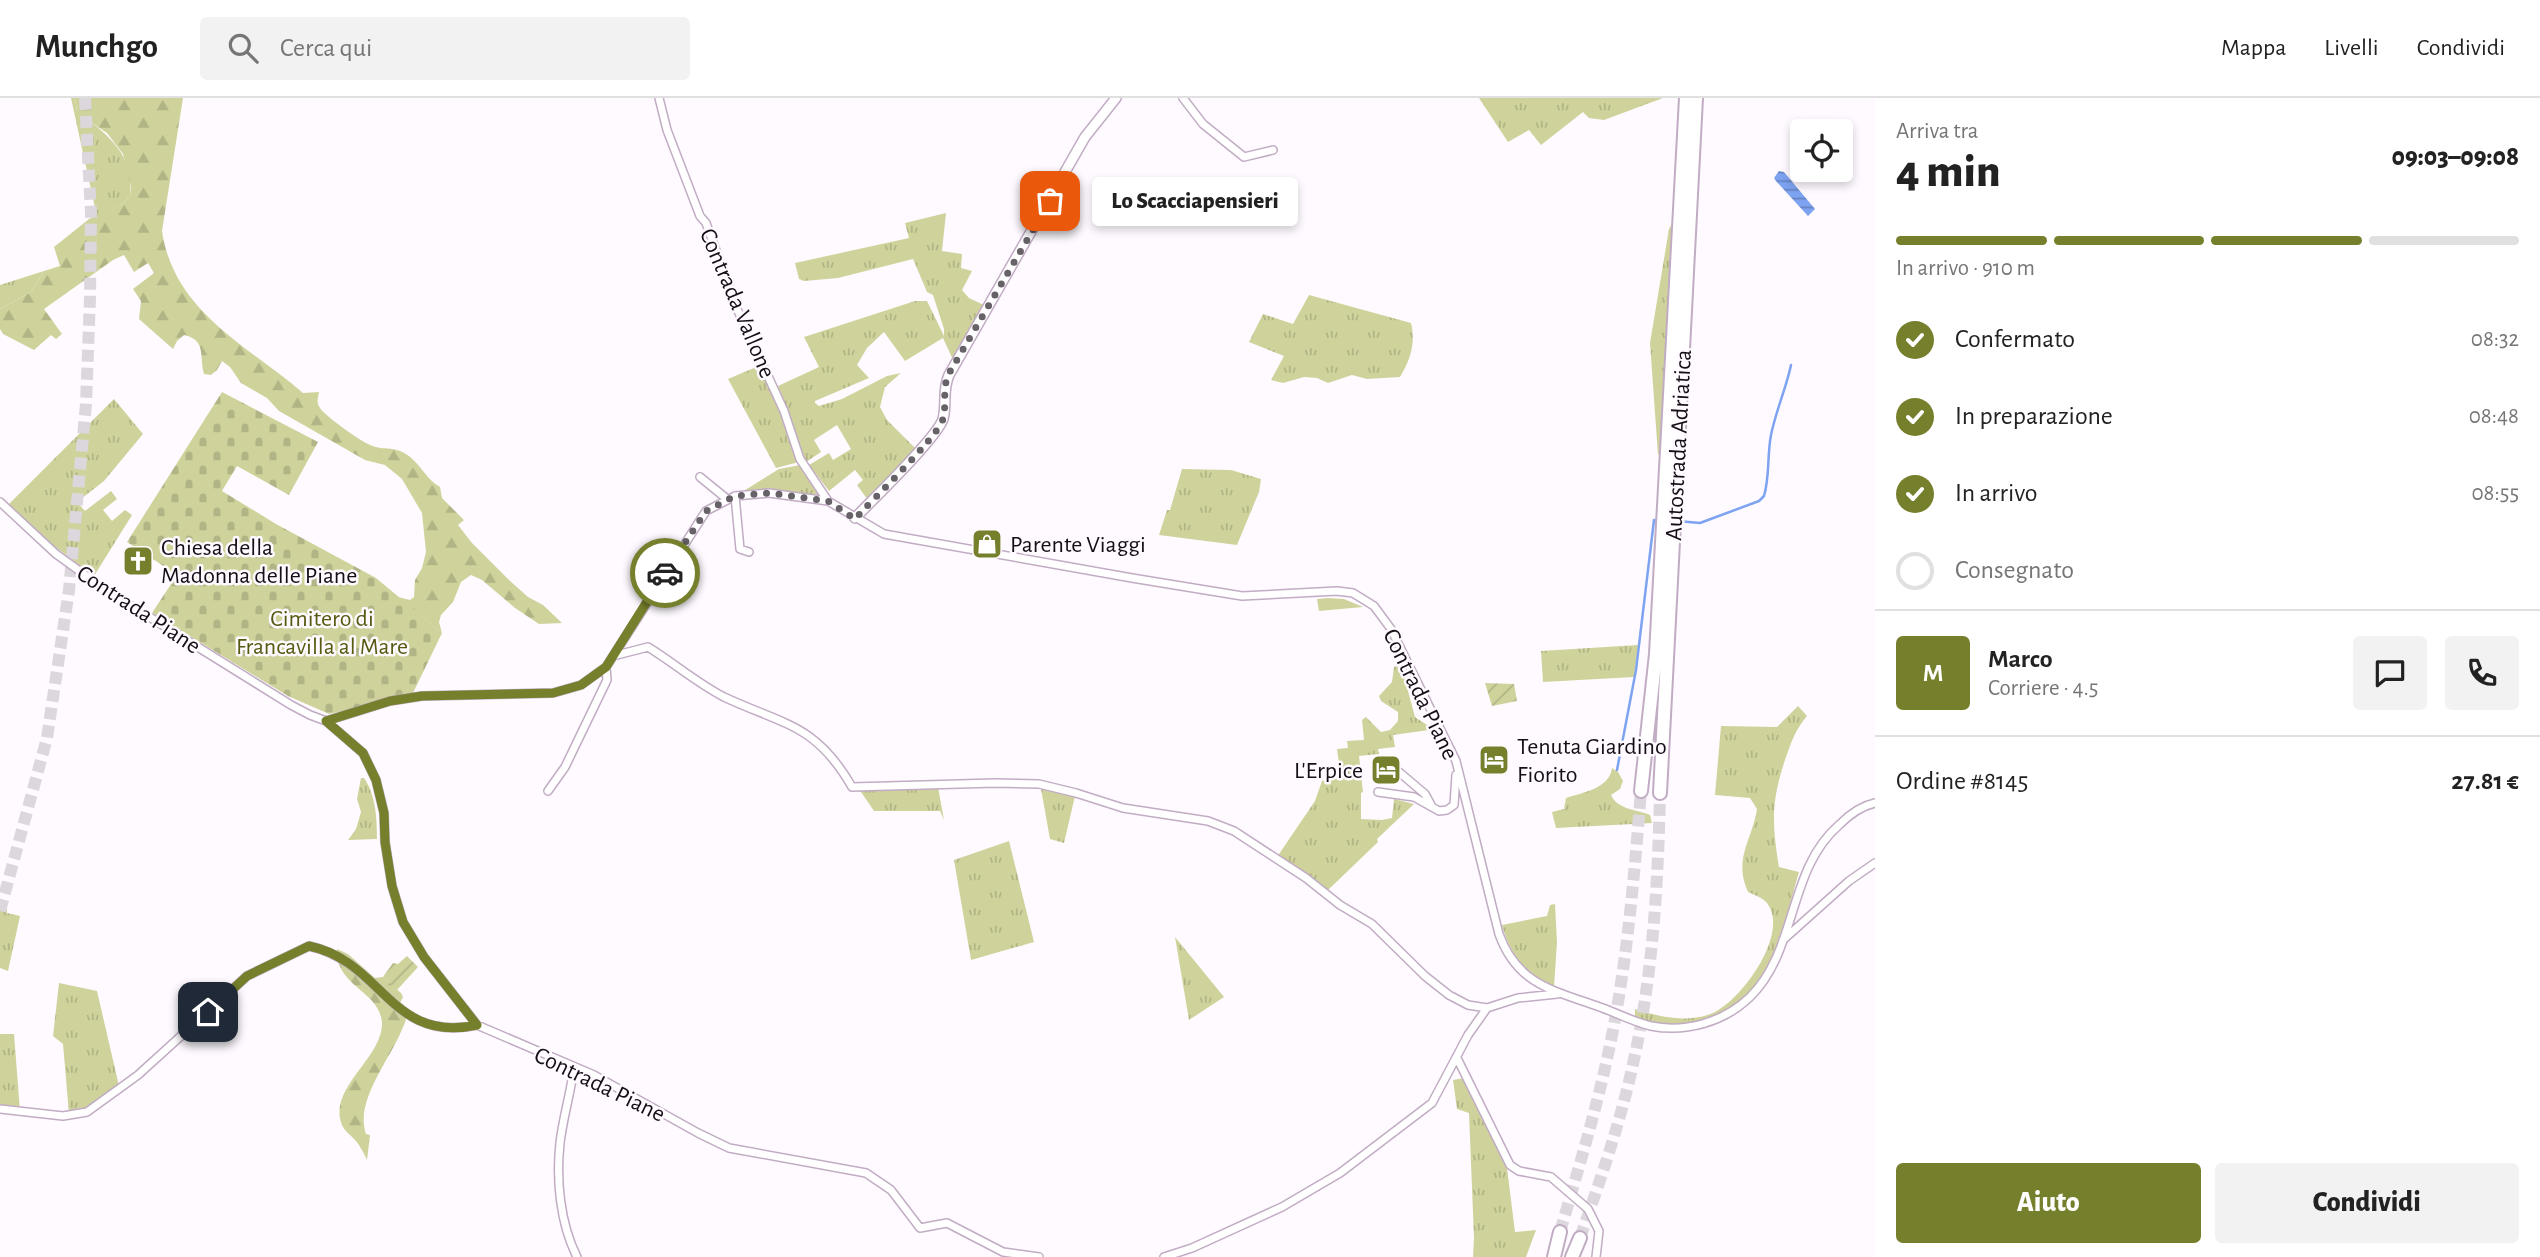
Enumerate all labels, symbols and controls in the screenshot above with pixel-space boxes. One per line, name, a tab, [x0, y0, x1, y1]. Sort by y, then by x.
search box	[200, 17, 690, 80]
icon: search	[224, 29, 262, 67]
text: Munchgo	[35, 31, 158, 64]
text: Cerca qui	[280, 35, 372, 61]
text: Mappa	[2221, 36, 2286, 60]
text: Livelli	[2324, 36, 2379, 60]
text: Condividi	[2417, 36, 2505, 60]
map controls	[1790, 119, 1853, 182]
button: locate	[1790, 119, 1853, 182]
text: Arriva tra	[1896, 120, 1978, 143]
text: 09:03–09:08	[2392, 144, 2519, 170]
text: 4 min	[1896, 149, 2001, 195]
pin	[1020, 171, 1080, 231]
callout: Lo Scacciapensieri	[1092, 176, 1298, 226]
icon: bag	[1031, 182, 1069, 220]
text: Lo Scacciapensieri	[1111, 190, 1279, 213]
street label: Contrada Vallone	[695, 225, 779, 382]
text: In arrivo · 910 m	[1896, 257, 2035, 280]
icon: check	[1896, 321, 1934, 359]
text: Confermato	[1955, 326, 2075, 352]
text: 08:32	[2471, 328, 2519, 351]
street label: Autostrada Adriatica	[1662, 349, 1696, 541]
icon: check	[1896, 398, 1934, 436]
text: In preparazione	[1955, 403, 2113, 429]
text: 08:48	[2469, 405, 2519, 428]
icon: check	[1896, 475, 1934, 513]
text: In arrivo	[1955, 480, 2038, 506]
text: 08:55	[2471, 482, 2519, 505]
shop icon: Parente Viaggi	[970, 527, 1004, 561]
place label: Parente Viaggi	[1010, 533, 1146, 557]
place label: Chiesa della Madonna delle Piane	[161, 536, 357, 588]
courier	[630, 538, 700, 608]
church icon: Chiesa della Madonna delle Piane	[121, 544, 155, 578]
icon: car	[646, 554, 684, 592]
text: Consegnato	[1955, 557, 2074, 583]
street label: Contrada Piane	[72, 561, 205, 659]
park label: Cimitero di Francavilla al Mare	[236, 607, 408, 659]
street label: Contrada Piane	[1378, 625, 1462, 764]
button: chat	[2353, 636, 2427, 710]
button: phone	[2445, 636, 2519, 710]
text: Marco	[1988, 646, 2053, 672]
text: M	[1923, 660, 1943, 686]
text: Corriere · 4.5	[1988, 677, 2098, 700]
place label: Tenuta Giardino Fiorito	[1517, 735, 1667, 787]
hotel icon: Tenuta Giardino Fiorito	[1477, 743, 1511, 777]
hotel icon: L'Erpice	[1369, 753, 1403, 787]
place label: L'Erpice	[1294, 759, 1363, 783]
text: Ordine #8145	[1896, 768, 2028, 794]
text: 27.81 €	[2451, 768, 2519, 794]
pin	[178, 982, 238, 1042]
icon: home	[189, 993, 227, 1031]
street label: Contrada Piane	[530, 1043, 669, 1127]
button: Aiuto	[1896, 1163, 2201, 1243]
button: Condividi	[2215, 1163, 2519, 1243]

